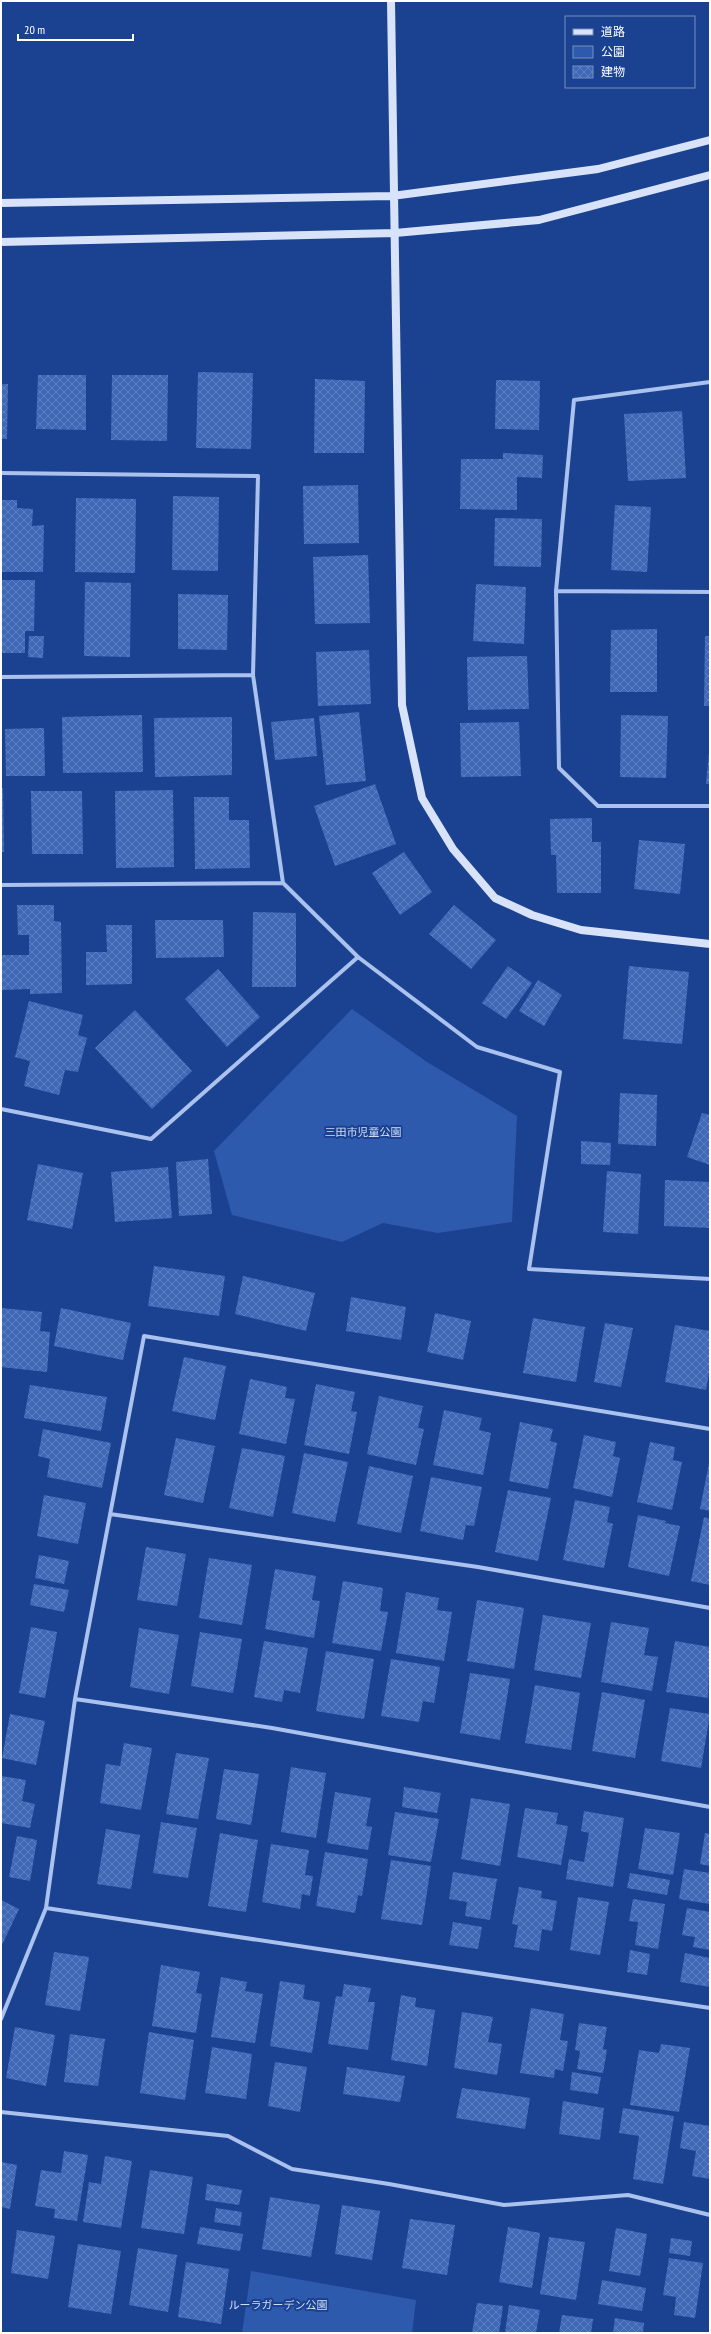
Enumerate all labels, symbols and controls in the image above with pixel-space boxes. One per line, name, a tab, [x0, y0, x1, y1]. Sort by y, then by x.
scale bar	[18, 16, 133, 42]
legend	[565, 16, 695, 88]
text: 20 m	[24, 22, 45, 37]
text: 道路	[601, 24, 625, 39]
text: 公園	[601, 44, 625, 59]
text: 建物	[601, 64, 625, 79]
park label: 三田市児童公園	[325, 1125, 402, 1139]
park label: ルーラガーデン公園	[229, 2298, 328, 2312]

